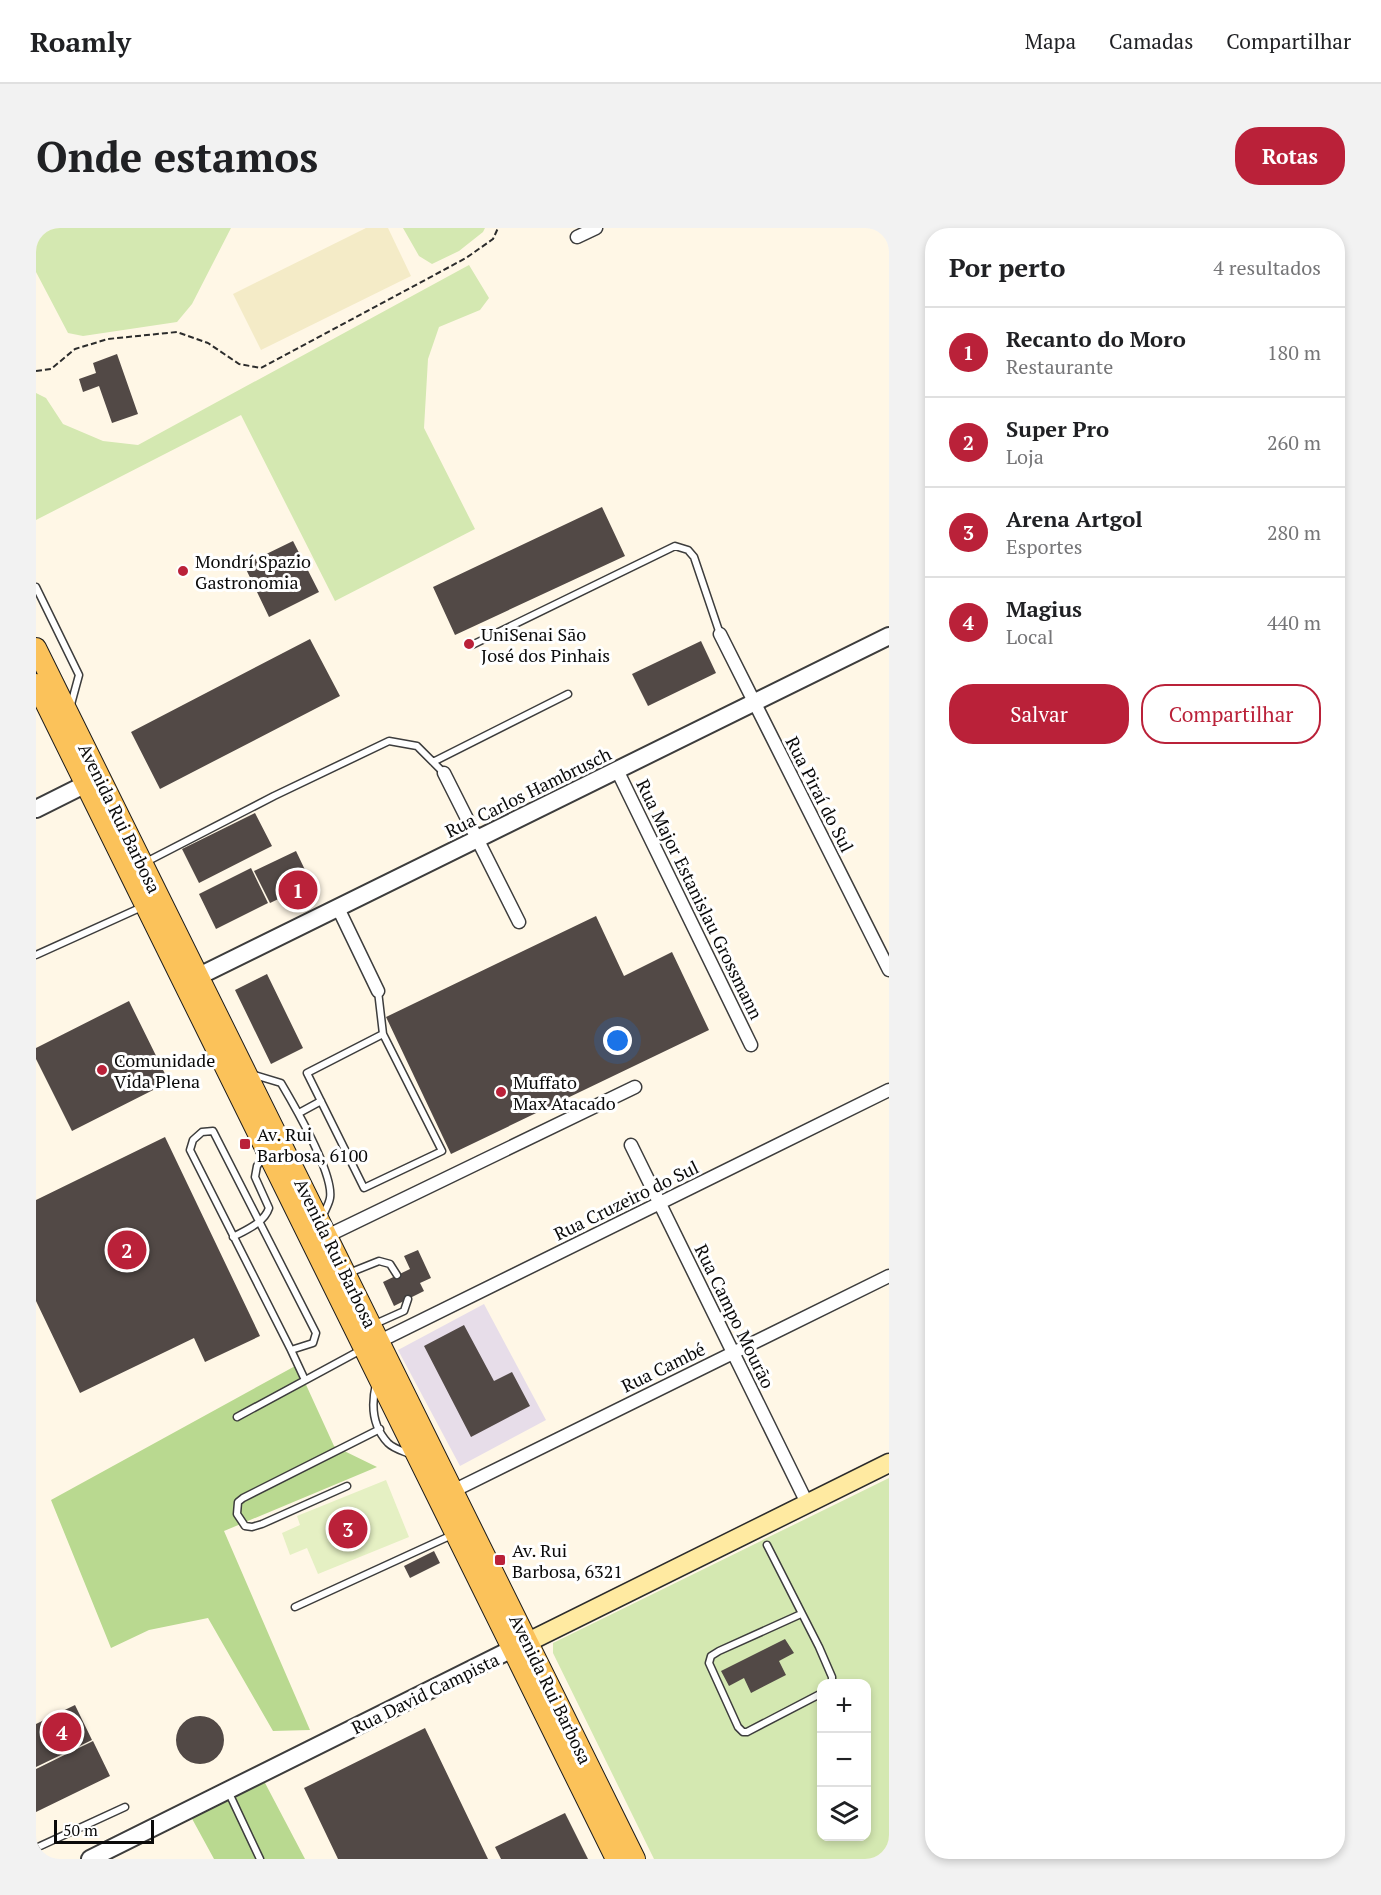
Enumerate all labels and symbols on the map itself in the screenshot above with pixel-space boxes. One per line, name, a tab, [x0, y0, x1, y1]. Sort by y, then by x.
place label: Mondrí Spazio Gastronomia	[195, 549, 311, 594]
marker: Mondrí Spazio Gastronomia	[176, 564, 190, 578]
place label: UniSenai São José dos Pinhais	[481, 622, 610, 667]
marker: UniSenai São José dos Pinhais	[462, 637, 476, 651]
street label: Rua Piraí do Sul	[780, 732, 860, 856]
street label: Avenida Rui Barbosa	[73, 739, 167, 897]
street label: Rua Carlos Hambrusch	[441, 741, 615, 843]
street label: Rua Major Estanislau Grossmann	[631, 775, 769, 1023]
pin: 1	[278, 868, 318, 912]
your location	[603, 1026, 632, 1055]
place label: Comunidade Vida Plena	[114, 1048, 215, 1093]
marker: Comunidade Vida Plena	[95, 1063, 109, 1077]
place label: Muffato Max Atacado	[513, 1070, 616, 1115]
marker: Muffato Max Atacado	[494, 1085, 508, 1099]
place label: Av. Rui Barbosa, 6100	[257, 1122, 368, 1167]
marker: Av. Rui Barbosa, 6100	[238, 1137, 252, 1151]
street label: Rua Cruzeiro do Sul	[550, 1155, 702, 1245]
street label: Avenida Rui Barbosa	[289, 1174, 383, 1332]
pin: 2	[108, 1228, 146, 1272]
street label: Rua Campo Mourão	[690, 1240, 780, 1392]
street label: Rua Cambé	[617, 1336, 709, 1398]
pin: 3	[328, 1506, 368, 1552]
place label: Av. Rui Barbosa, 6321	[512, 1538, 623, 1583]
marker: Av. Rui Barbosa, 6321	[493, 1553, 507, 1567]
street label: Avenida Rui Barbosa	[504, 1610, 598, 1768]
street label: Rua David Campista	[347, 1647, 503, 1739]
pin: 4	[42, 1710, 82, 1754]
scale bar	[54, 1817, 154, 1844]

